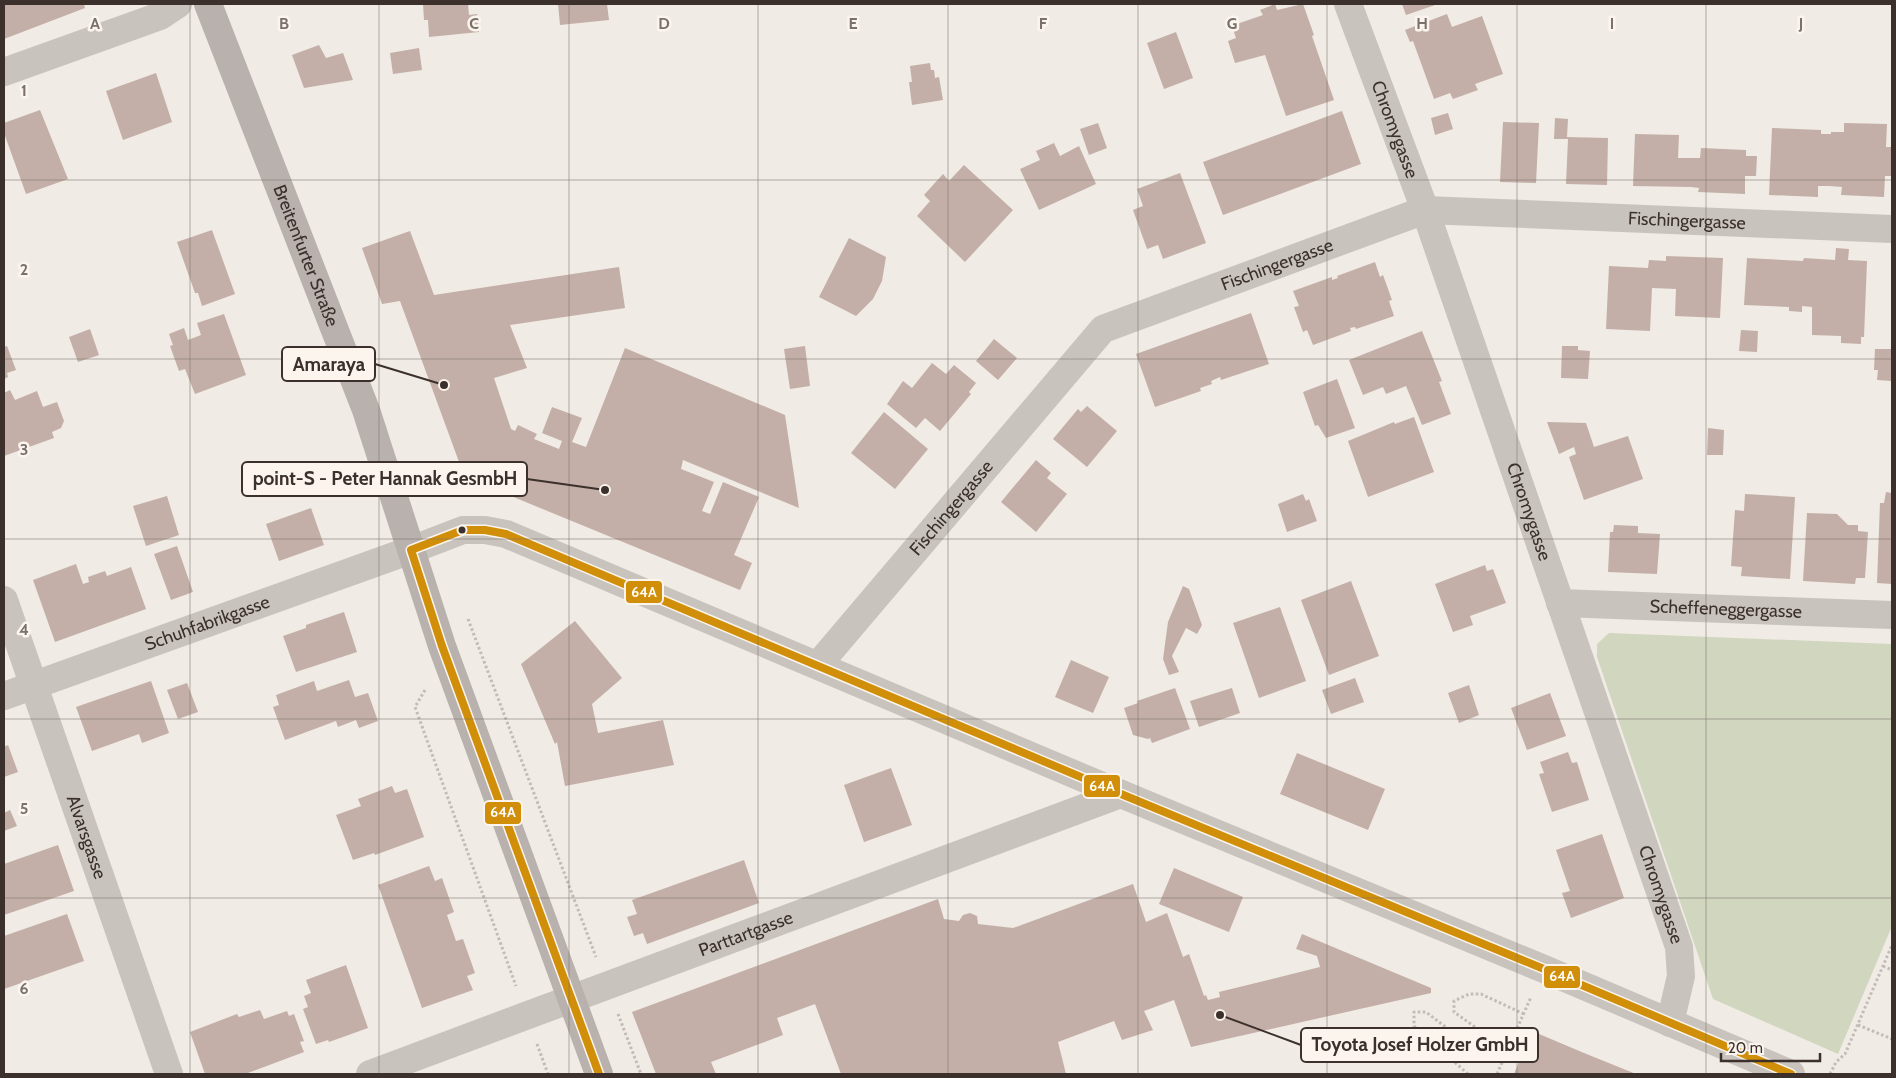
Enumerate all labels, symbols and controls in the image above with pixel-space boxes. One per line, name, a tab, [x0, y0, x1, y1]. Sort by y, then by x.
text: A	[90, 14, 100, 33]
text: B	[279, 14, 289, 33]
text: C	[469, 14, 479, 33]
text: D	[658, 14, 670, 33]
text: E	[848, 14, 858, 33]
text: F	[1039, 14, 1048, 33]
text: G	[1227, 14, 1237, 33]
text: H	[1416, 14, 1428, 33]
text: I	[1610, 14, 1614, 33]
text: J	[1798, 14, 1803, 33]
street label: Chromygasse	[1367, 78, 1423, 181]
text: 1	[21, 81, 27, 100]
street label: Breitenfurter Straße	[268, 181, 343, 330]
street label: Fischingergasse	[1628, 207, 1746, 234]
street label: Fischingergasse	[1218, 234, 1336, 295]
text: 2	[20, 260, 28, 279]
callout: Amaraya	[282, 347, 375, 381]
text: Amaraya	[293, 353, 366, 376]
text: 3	[20, 440, 28, 459]
street label: Fischingergasse	[905, 456, 998, 560]
street label: Chromygasse	[1502, 460, 1556, 564]
callout: point-S - Peter Hannak GesmbH	[242, 462, 527, 496]
text: point-S - Peter Hannak GesmbH	[253, 467, 517, 490]
unlabelled marker	[457, 525, 467, 535]
line badge: 64A	[625, 580, 663, 604]
text: 64A	[631, 583, 657, 601]
street label: Schuhfabrikgasse	[142, 591, 273, 656]
street label: Scheffeneggergasse	[1649, 595, 1802, 623]
text: 4	[19, 620, 29, 639]
line badge: 64A	[1083, 774, 1121, 798]
text: 64A	[1089, 777, 1115, 795]
street label: Alvarsgasse	[62, 792, 111, 882]
text: 5	[20, 799, 28, 818]
line badge: 64A	[484, 801, 522, 825]
text: 64A	[490, 803, 516, 821]
street label: Chromygasse	[1634, 843, 1688, 947]
street label: Parttartgasse	[696, 906, 796, 961]
line badge: 64A	[1543, 965, 1581, 989]
text: 64A	[1549, 967, 1575, 985]
text: 6	[20, 979, 29, 998]
callout: Toyota Josef Holzer GmbH	[1301, 1028, 1538, 1062]
scale bar	[1721, 1030, 1820, 1062]
text: Toyota Josef Holzer GmbH	[1311, 1033, 1529, 1056]
text: 20 m	[1728, 1039, 1763, 1057]

